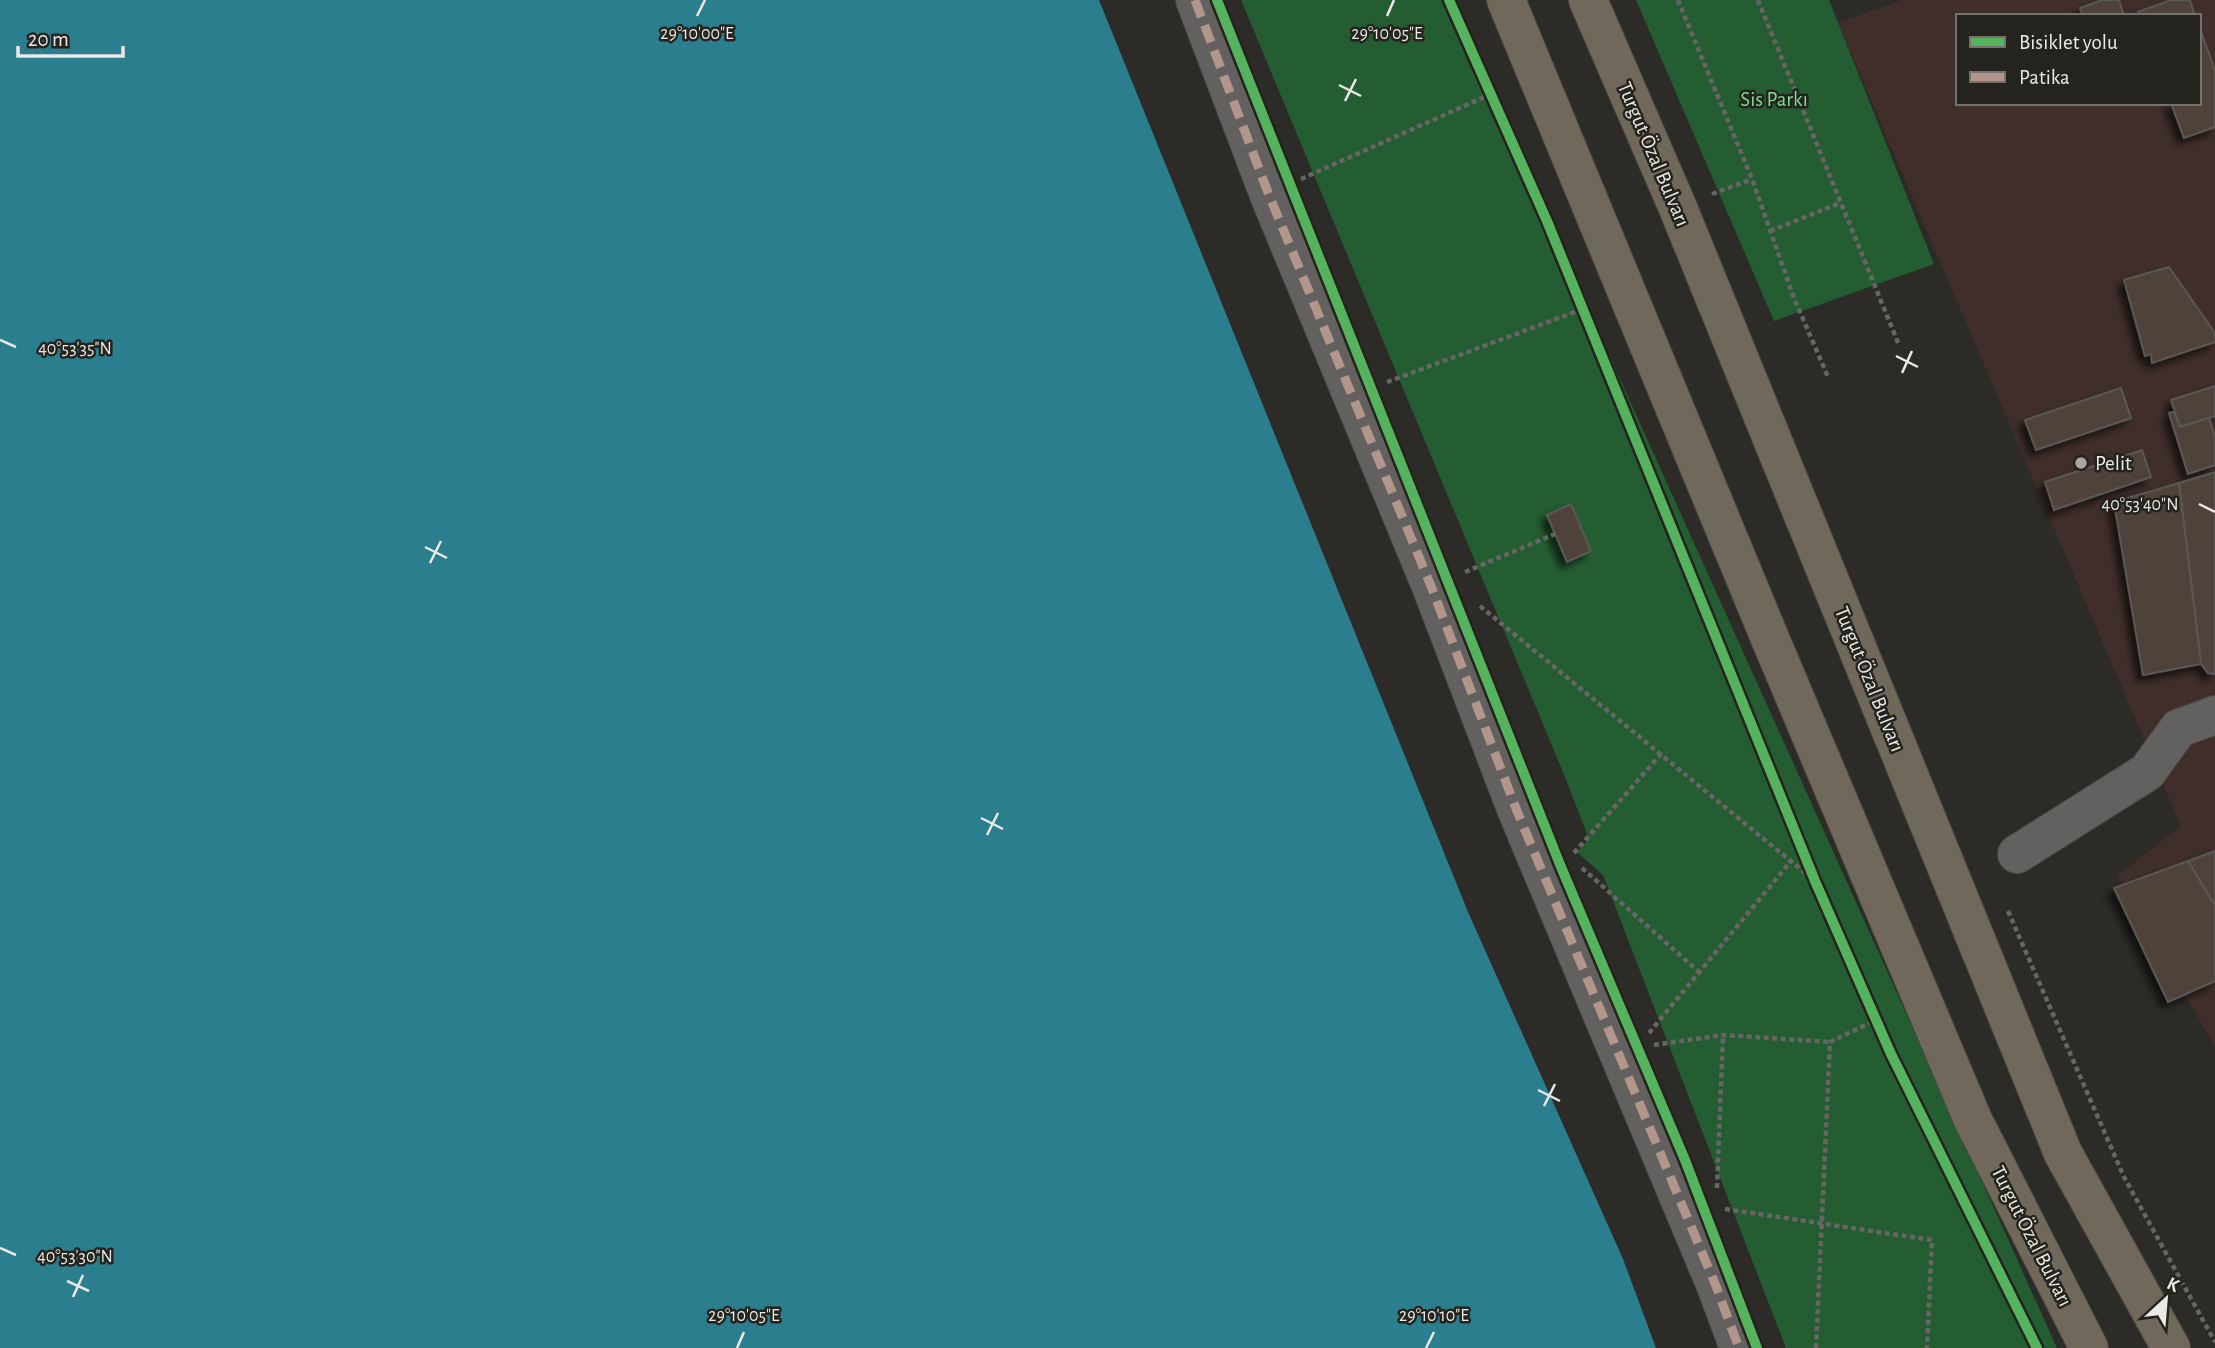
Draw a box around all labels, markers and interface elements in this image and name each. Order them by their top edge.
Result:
scale bar [18,14,122,58]
legend [1956,14,2201,105]
text: 29°10'00"E [660,25,734,43]
text: 29°10'05"E [1351,25,1423,43]
text: 20 m [28,29,69,50]
text: Bisiklet yolu [2019,32,2118,53]
text: Patika [2019,67,2070,88]
street label: Turgut Özal Bulvarı [1614,79,1694,229]
park label: Sis Parkı [1740,89,1808,110]
text: 40°53'35"N [38,340,112,358]
place label: Pelit [2095,453,2132,474]
marker: Pelit [2073,455,2089,471]
text: 40°53'40"N [2102,496,2178,514]
street label: Turgut Özal Bulvarı [1831,603,1909,755]
street label: Turgut Özal Bulvarı [1987,1162,2077,1310]
text: 40°53'30"N [37,1248,113,1266]
north arrow [2131,1264,2201,1334]
text: K [2164,1274,2183,1296]
text: 29°10'05"E [708,1307,780,1325]
text: 29°10'10"E [1399,1307,1469,1325]

